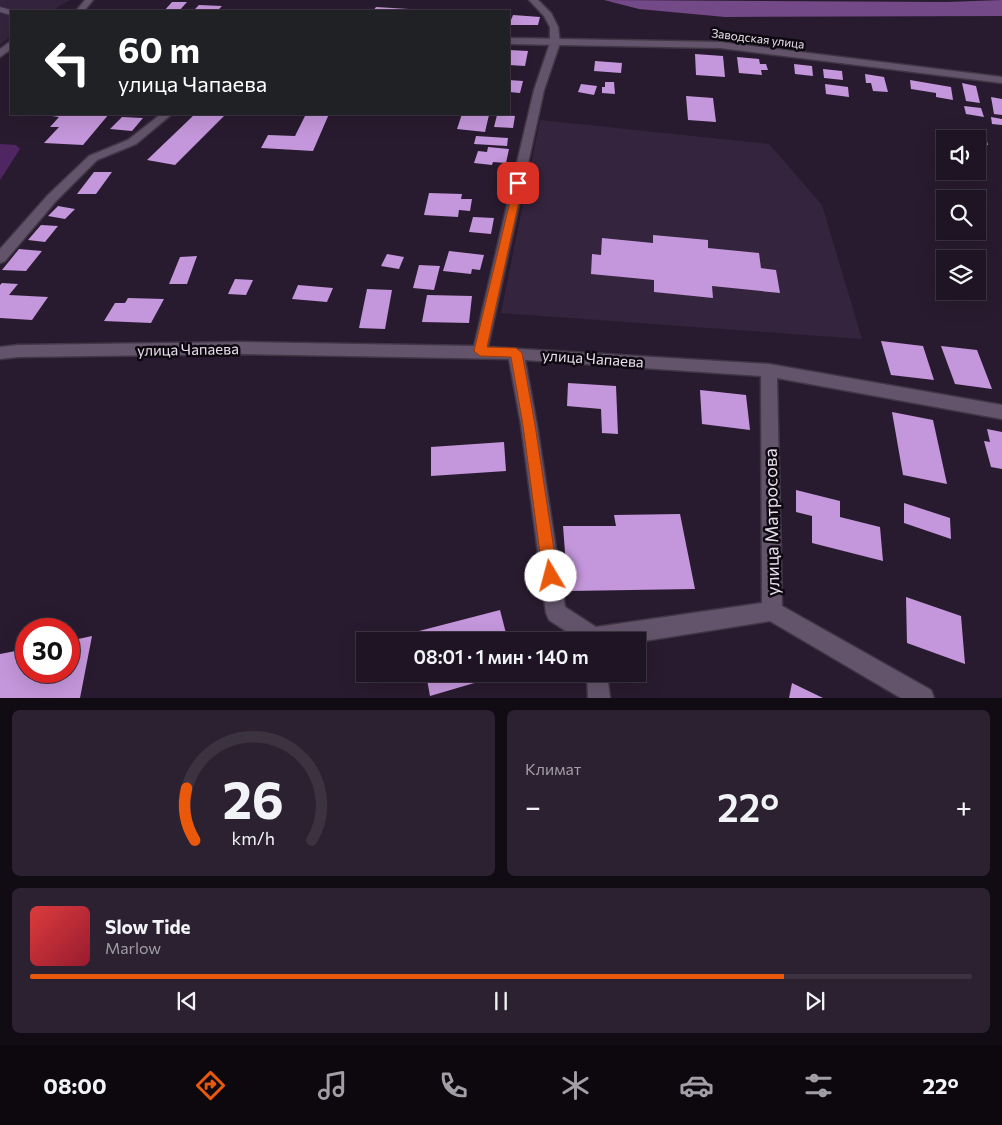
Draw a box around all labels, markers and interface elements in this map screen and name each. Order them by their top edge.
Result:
street label: Заводская улица [711,25,805,51]
text: 60 m [118,27,200,70]
icon: left [35,30,100,95]
text: улица Чапаева [118,70,267,97]
map controls [936,130,986,300]
button: sound [936,130,986,180]
pin [497,162,539,204]
icon: arrive [504,169,532,197]
button: search [936,190,986,240]
button: layers [936,250,986,300]
street label: улица Чапаева [137,339,239,359]
street label: улица Чапаева [542,345,644,371]
street label: улица Матросова [759,448,783,596]
position arrow [524,549,576,601]
speed limit sign: 30 [15,618,80,683]
text: 08:01 · 1 мин · 140 m [414,645,588,668]
text: Климат [525,759,581,778]
text: 26 [223,766,284,830]
text: 22° [717,783,779,830]
text: − [525,789,541,823]
text: + [956,789,972,823]
text: km/h [232,827,275,849]
text: Slow Tide [105,915,191,938]
text: Marlow [105,938,161,957]
icon: previous [173,987,201,1015]
icon: pause [487,987,515,1015]
icon: next [801,987,829,1015]
icon: directions [193,1068,228,1103]
icon: music [315,1068,350,1103]
icon: phone [436,1068,471,1103]
icon: climate [558,1068,593,1103]
icon: car [679,1068,714,1103]
icon: filters [801,1068,836,1103]
text: 08:00 [43,1072,107,1099]
text: 22° [922,1072,959,1099]

